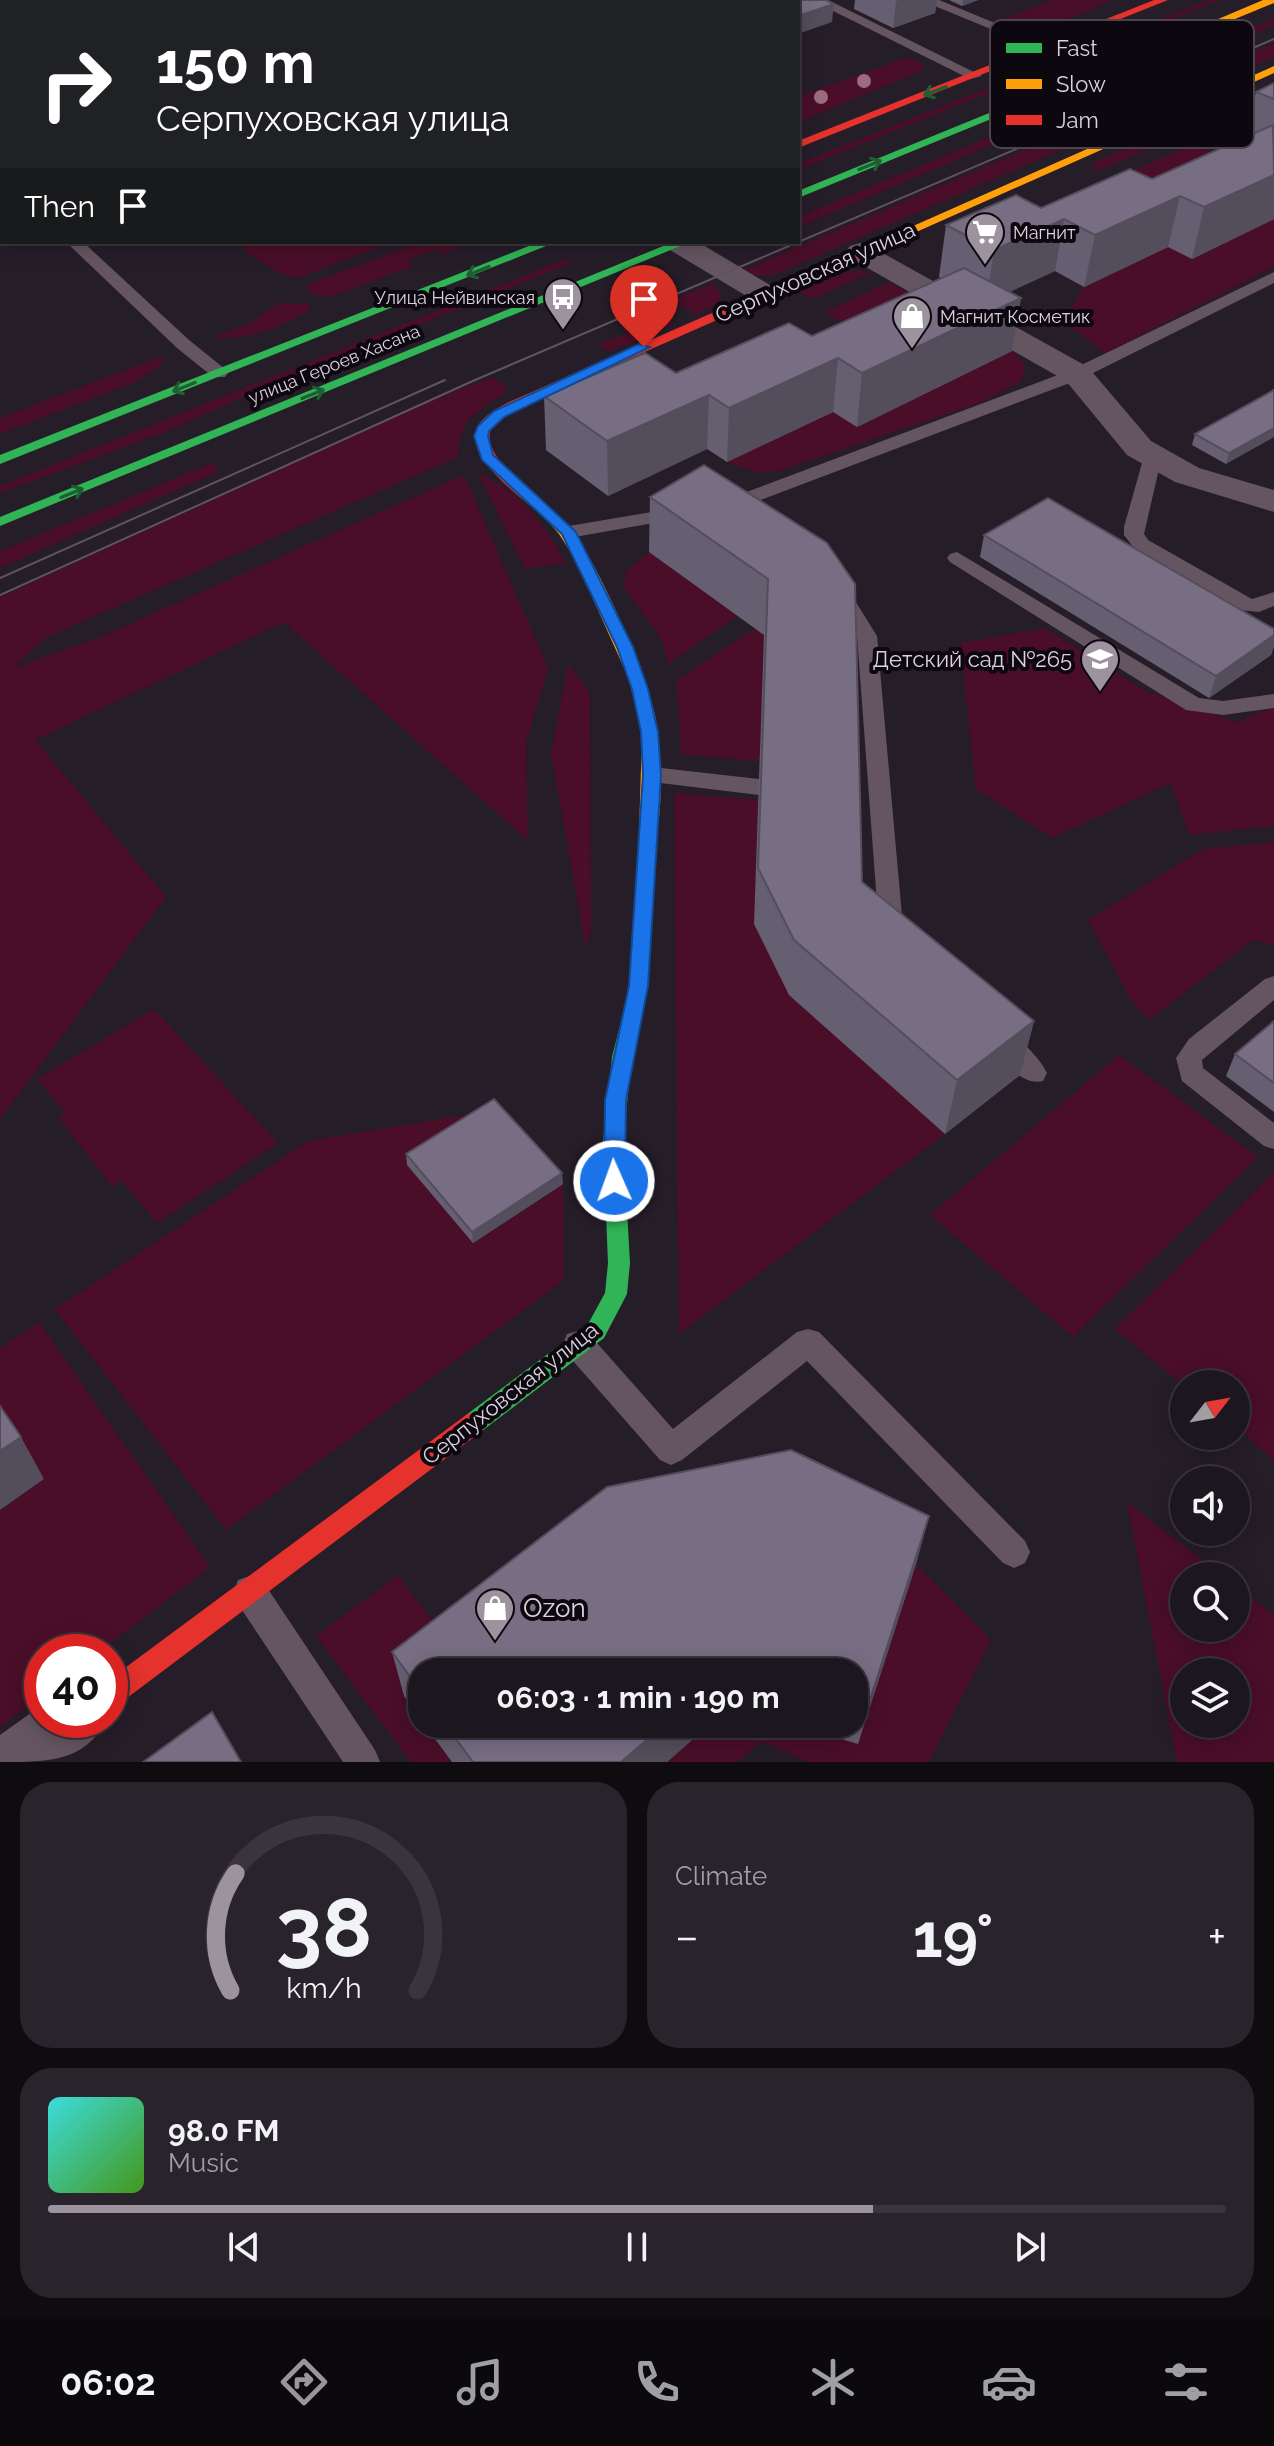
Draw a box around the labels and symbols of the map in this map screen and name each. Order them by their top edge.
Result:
legend [990,20,1254,148]
text: Fast [1056,35,1098,61]
text: Slow [1056,71,1106,97]
one-way arrow [923,85,948,99]
text: Jam [1056,107,1099,133]
one-way arrow [857,157,882,172]
supermarket icon: Магнит [964,211,1006,266]
street label: Серпуховская улица [711,216,919,328]
place label: Магнит [1013,222,1076,243]
one-way arrow [466,265,491,279]
pin [610,265,678,347]
bus stop icon: Улица Нейвинская [542,276,584,331]
place label: Улица Нейвинская [375,287,535,308]
shop icon: Магнит Косметик [891,295,933,350]
place label: Магнит Косметик [940,306,1090,327]
street label: улица Героев Хасана [245,320,423,408]
one-way arrow [172,381,197,395]
one-way arrow [300,386,325,400]
one-way arrow [59,484,84,499]
school or university icon: Детский сад №265 [1079,638,1121,693]
place label: Детский сад №265 [873,646,1072,672]
position arrow [572,1139,656,1223]
street label: Серпуховская улица [417,1316,603,1470]
north arrow [1170,1370,1250,1450]
shop icon: Ozon [474,1587,516,1642]
place label: Ozon [523,1593,586,1623]
speed limit sign: 40 [24,1634,128,1738]

